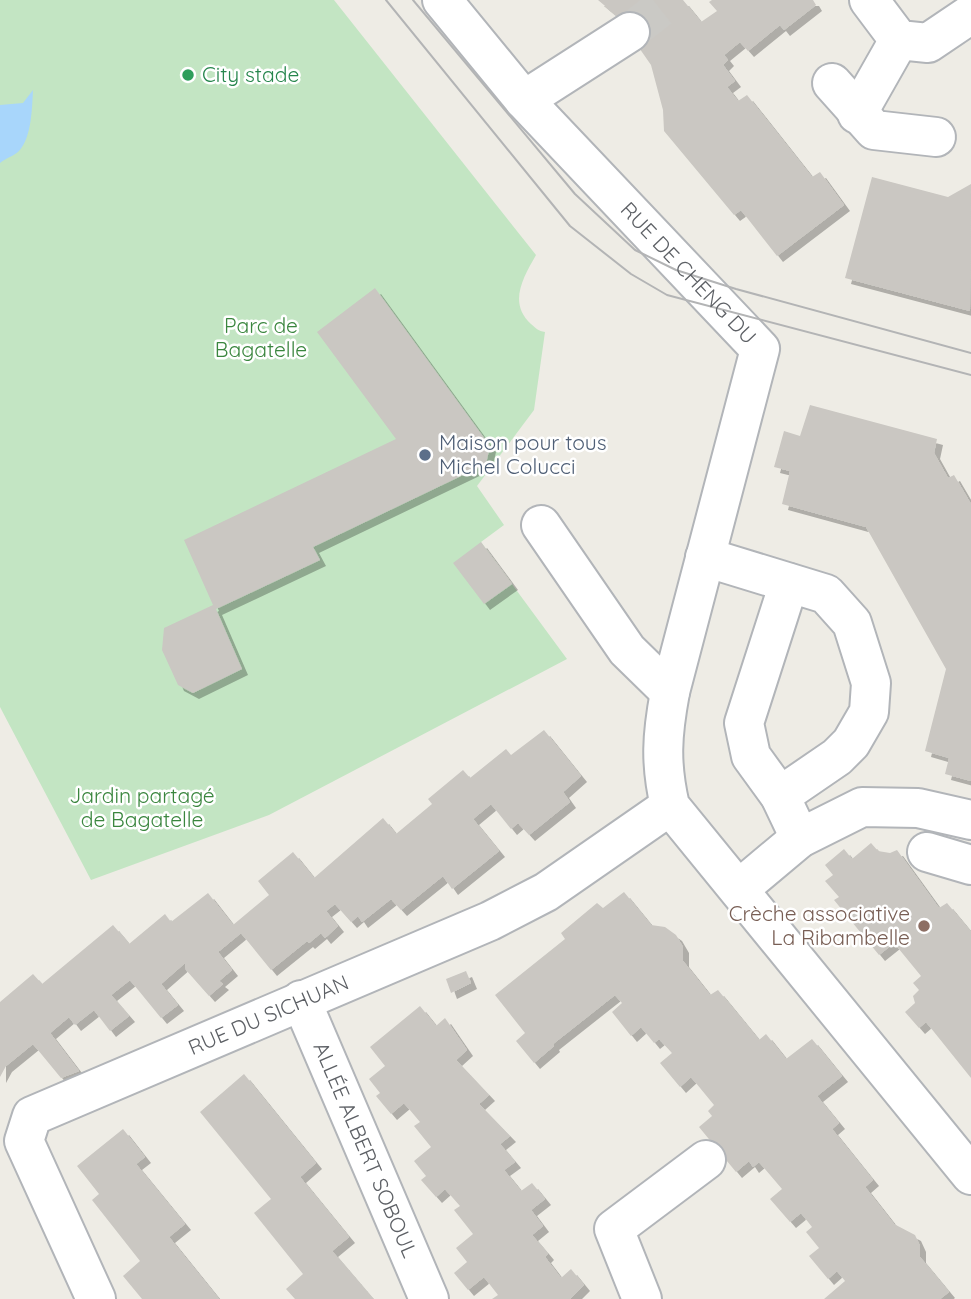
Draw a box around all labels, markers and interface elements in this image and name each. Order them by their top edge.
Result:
place label: City stade [202,61,299,87]
marker: City stade [180,67,196,83]
street label: RUE DE CHENG DU [616,196,762,349]
park label: Parc de Bagatelle [215,312,307,362]
place label: Maison pour tous Michel Colucci [439,429,607,479]
marker: Maison pour tous Michel Colucci [417,447,433,463]
park label: Jardin partagé de Bagatelle [69,782,215,832]
place label: Crèche associative La Ribambelle [729,900,910,950]
marker: Crèche associative La Ribambelle [916,918,932,934]
street label: RUE DU SICHUAN [184,969,352,1060]
street label: ALLÉE ALBERT SOBOUL [308,1038,424,1261]

